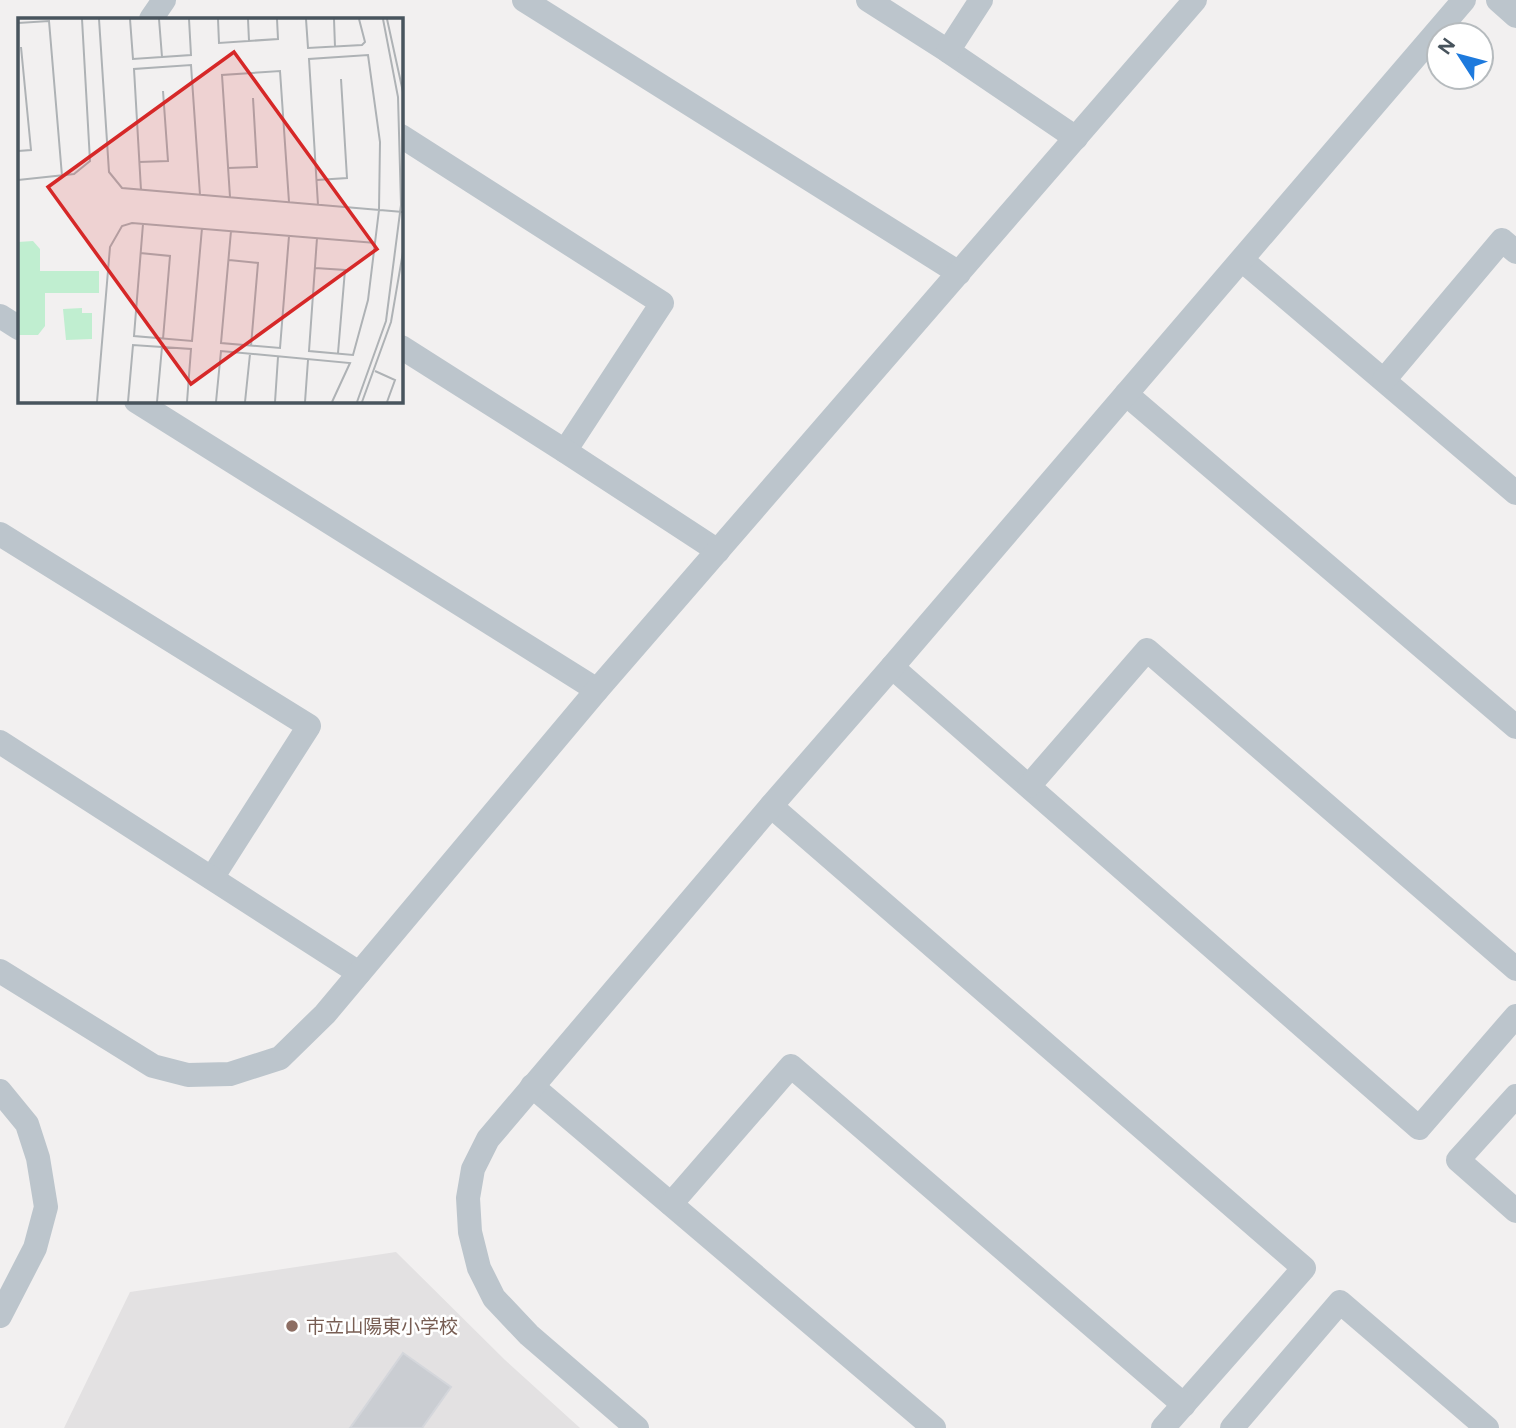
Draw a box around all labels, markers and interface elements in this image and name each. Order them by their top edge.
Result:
inset map [18,18,402,402]
north arrow [1425,21,1495,91]
text: N [1433,34,1460,59]
place label: 市立山陽東小学校 [306,1315,458,1338]
marker: 市立山陽東小学校 [284,1318,300,1334]

